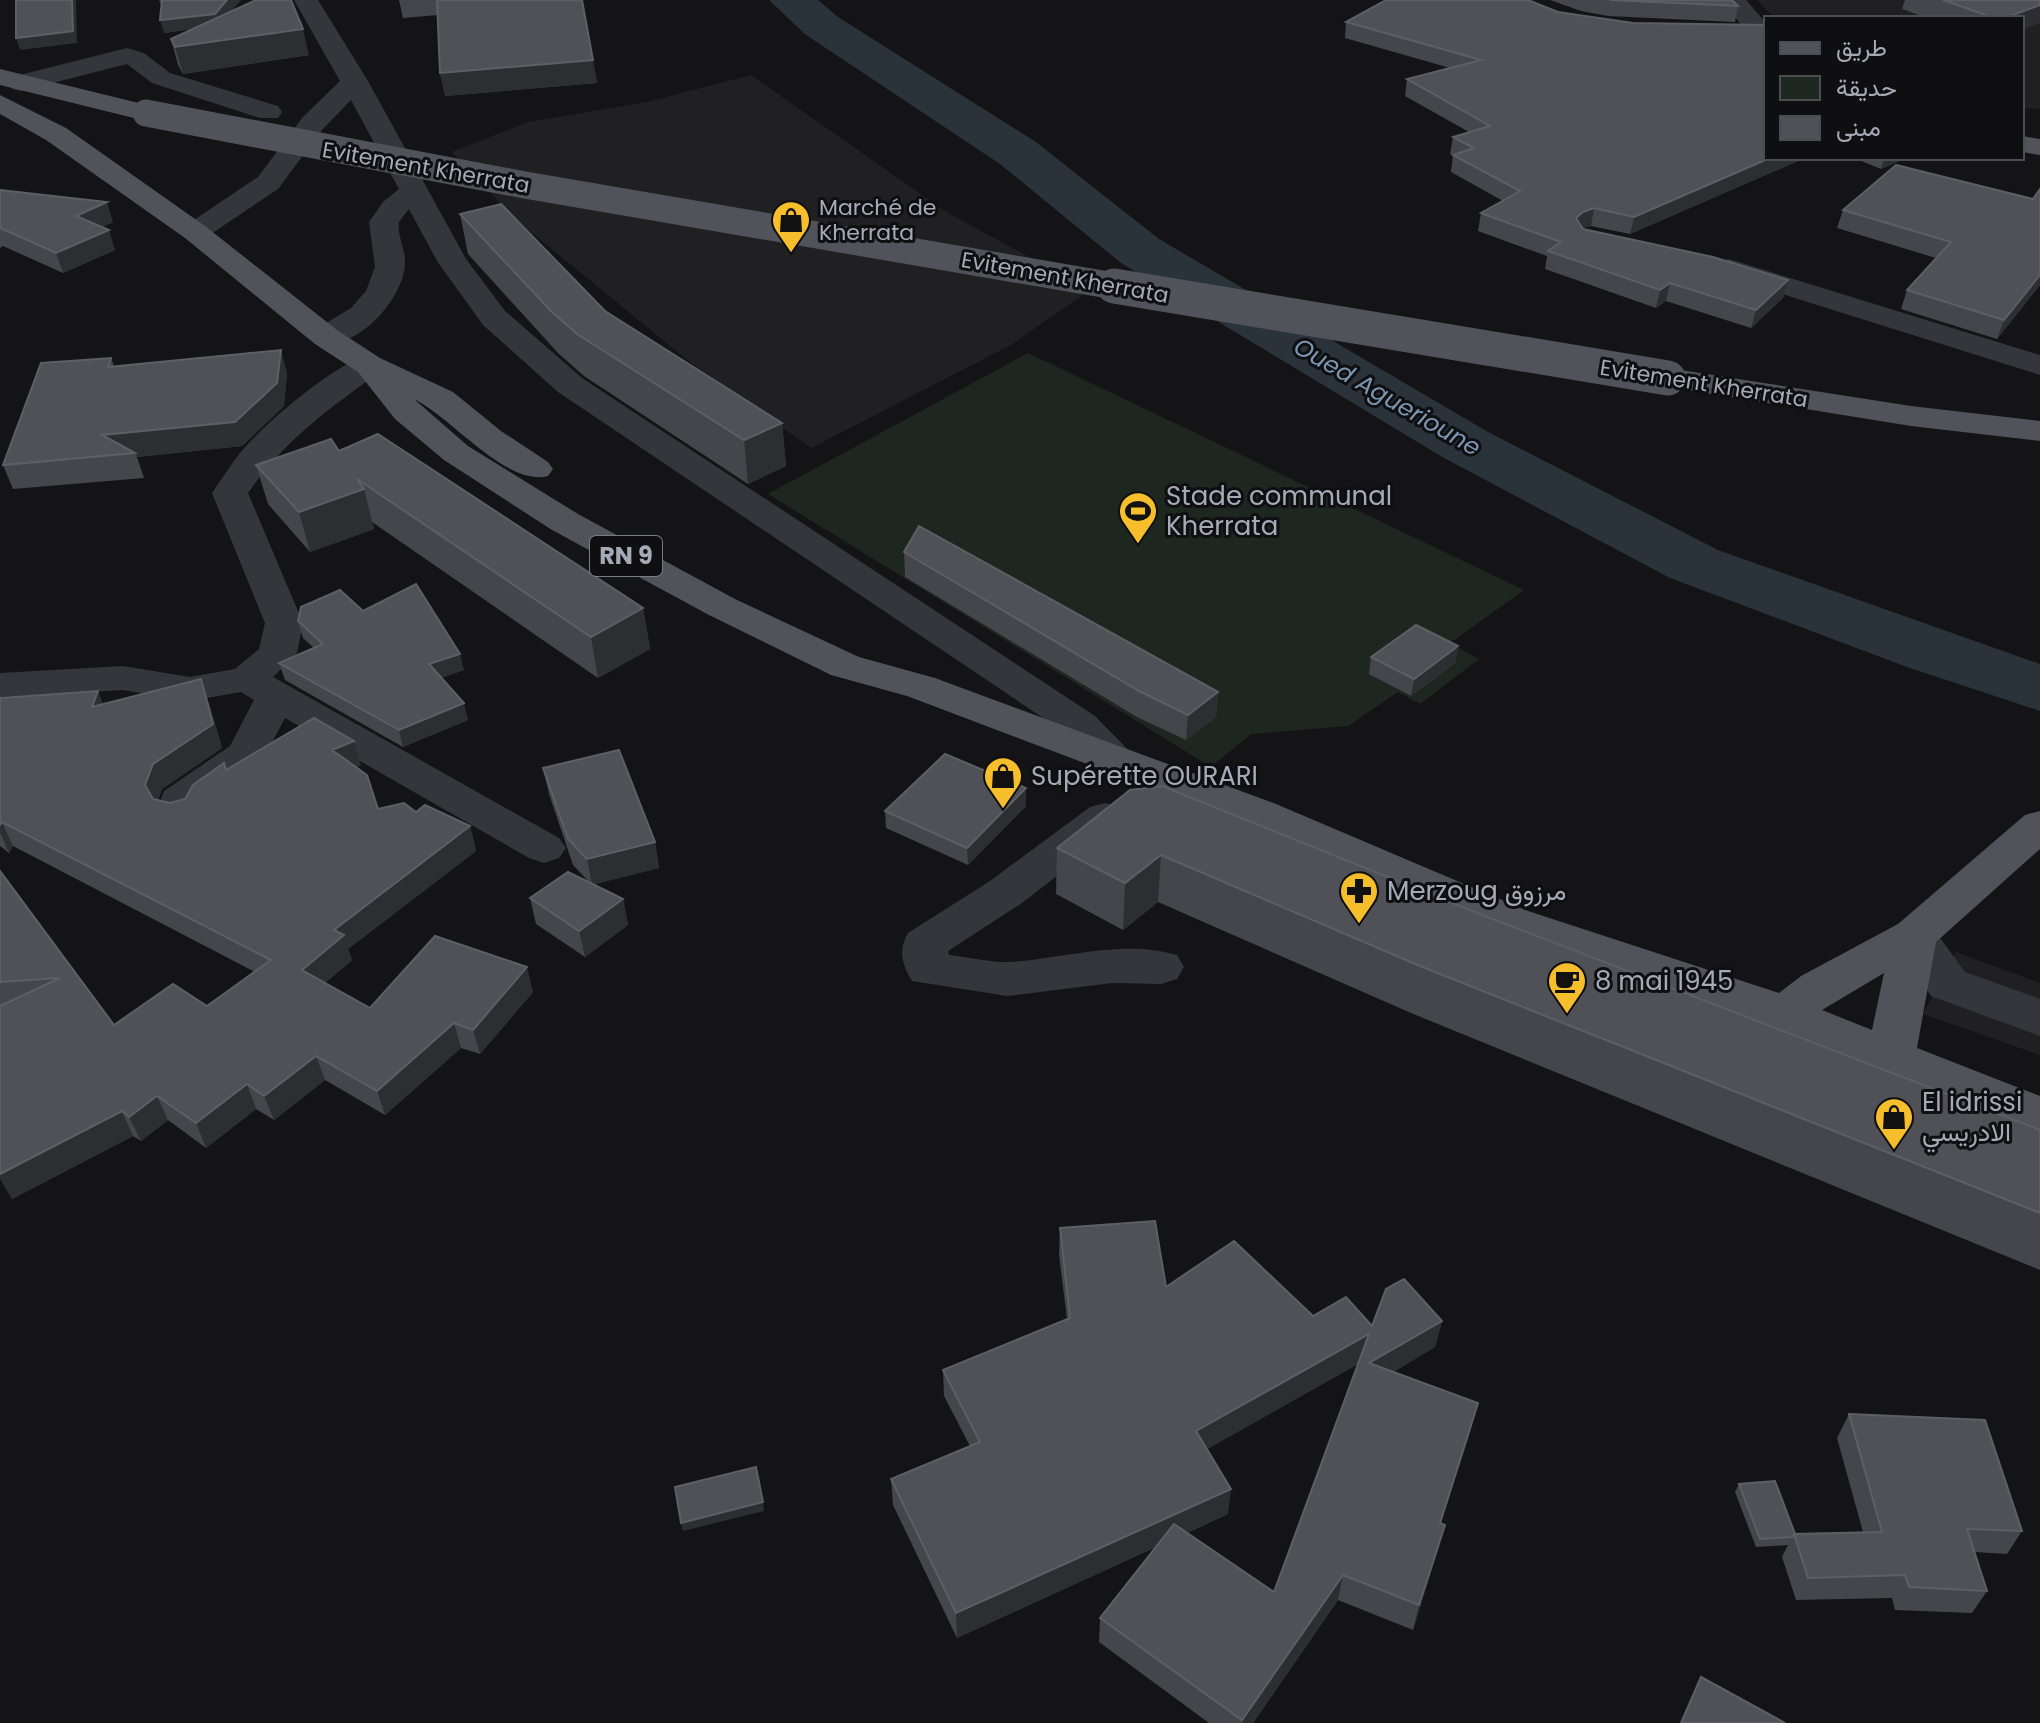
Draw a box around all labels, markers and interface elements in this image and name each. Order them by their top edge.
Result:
legend [1764,16,2024,160]
text: طريق [1836,31,1887,64]
text: حديقة [1836,71,1897,104]
text: مبنى [1836,111,1881,144]
street label: Evitement Kherrata [320,134,532,201]
place label: Marché de Kherrata [819,192,936,248]
shop icon: Marché de Kherrata [770,199,812,254]
street label: Evitement Kherrata [959,244,1171,311]
water label: Oued Aguerioune [1288,330,1487,464]
street label: Evitement Kherrata [1598,352,1810,415]
place label: Stade communal Kherrata [1166,478,1392,544]
sports icon: Stade communal Kherrata [1117,490,1159,545]
road number: RN 9 [590,536,662,576]
shop icon: Supérette OURARI [982,755,1024,810]
place label: Supérette OURARI [1031,758,1258,794]
pharmacy icon: Merzoug مرزوق [1338,870,1380,925]
place label: Merzoug مرزوق [1387,873,1566,909]
cafe icon: 8 mai 1945 [1546,960,1588,1015]
place label: 8 mai 1945 [1595,963,1733,999]
place label: El idrissi الادريسي [1922,1084,2022,1153]
shop icon: El idrissi الادريسي [1873,1096,1915,1151]

